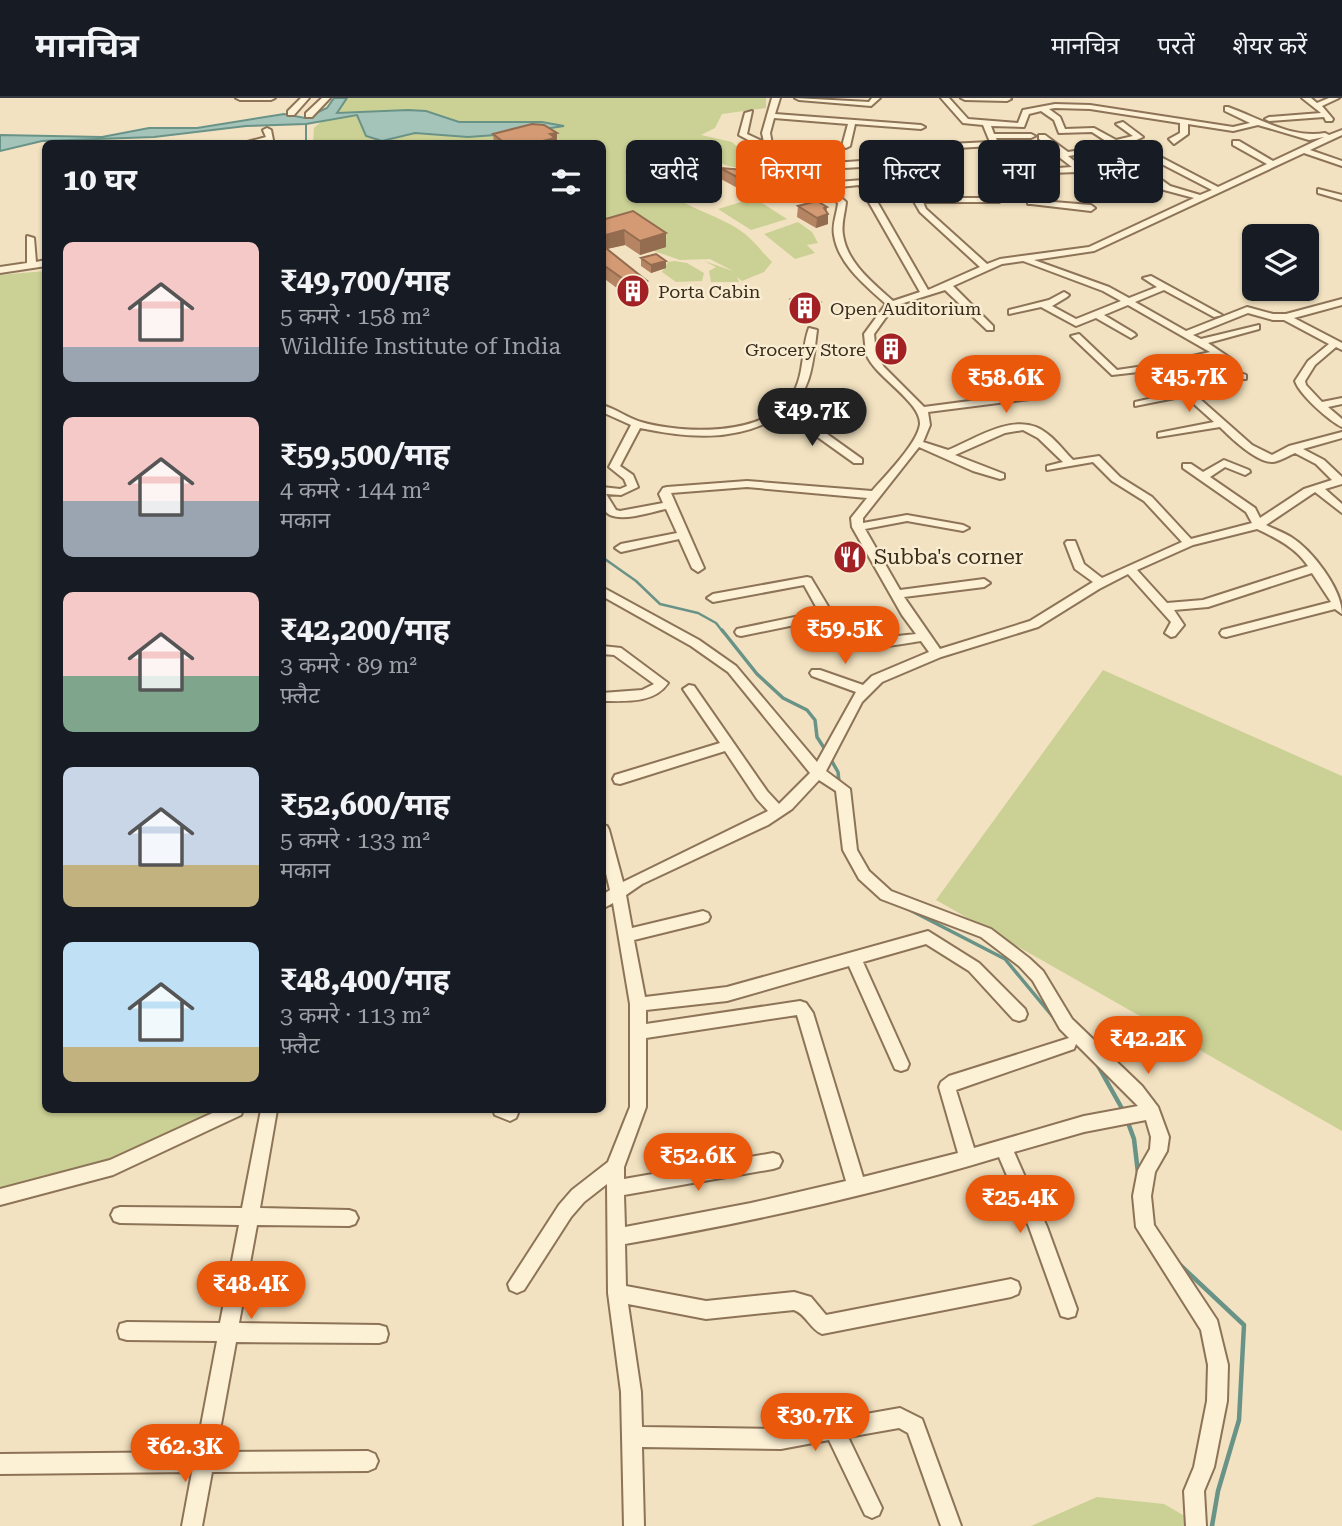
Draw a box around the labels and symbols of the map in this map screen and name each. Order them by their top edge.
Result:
building icon: Porta Cabin [614,272,652,310]
place label: Porta Cabin [658,281,761,302]
building icon: Open Auditorium [786,289,824,327]
place label: Open Auditorium [830,298,981,319]
building icon: Grocery Store [872,330,910,368]
place label: Grocery Store [745,339,866,360]
pin: ₹45.7K [1132,354,1246,414]
pin: ₹58.6K [949,356,1063,415]
pin: ₹49.7K [755,388,869,448]
restaurant icon: Subba's corner [831,538,869,576]
place label: Subba's corner [874,545,1024,569]
pin: ₹59.5K [788,606,902,666]
pin: ₹42.2K [1091,1016,1205,1076]
pin: ₹52.6K [641,1134,755,1193]
pin: ₹25.4K [963,1176,1077,1235]
pin: ₹48.4K [194,1262,308,1321]
pin: ₹30.7K [758,1394,872,1453]
pin: ₹62.3K [128,1424,242,1484]

